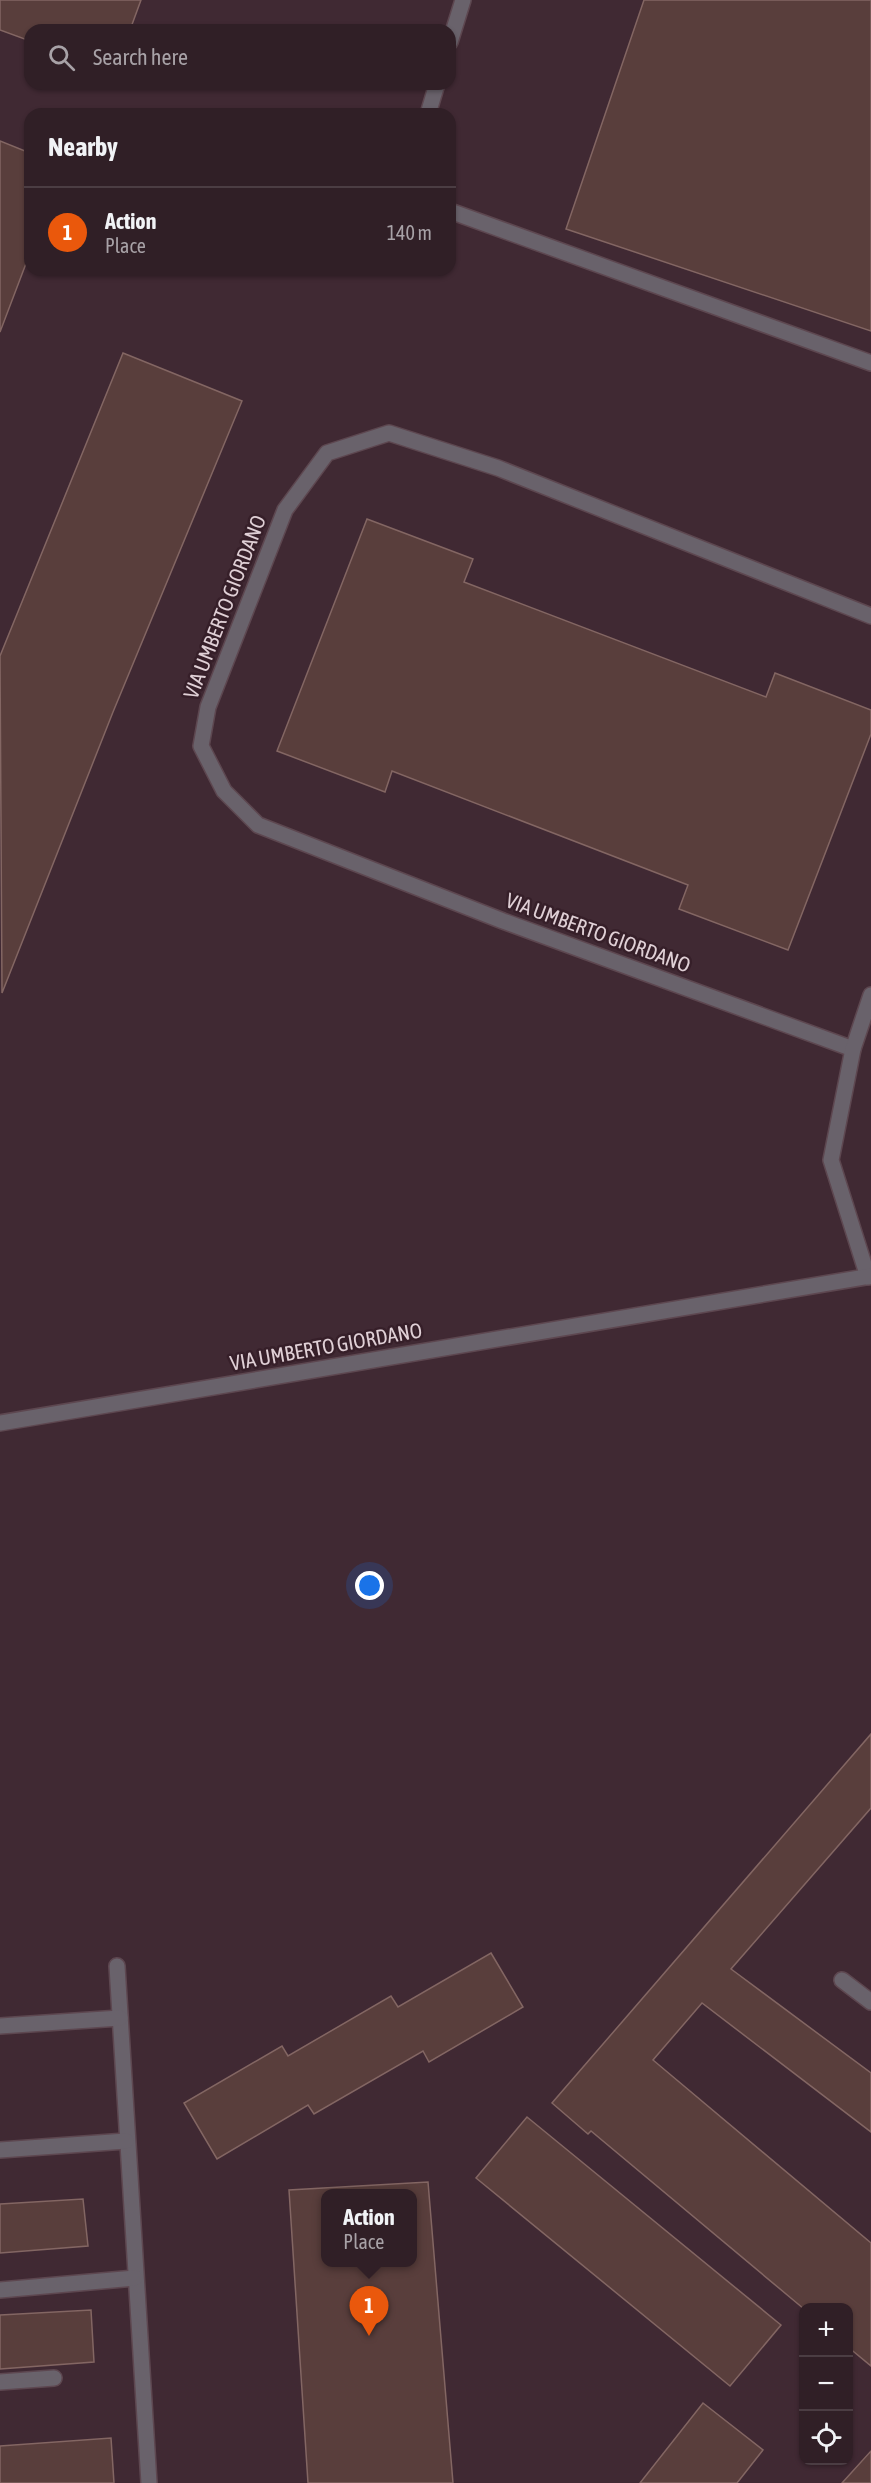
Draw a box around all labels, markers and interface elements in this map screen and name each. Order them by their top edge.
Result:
search box [24,24,456,90]
icon: search [45,41,78,74]
text: Search here [93,44,188,70]
text: Nearby [48,132,118,162]
text: Action [105,208,156,234]
text: 1 [63,221,72,244]
text: 140 m [387,221,432,244]
text: Place [105,234,146,257]
street label: VIA UMBERTO GIORDANO [178,512,270,702]
street label: VIA UMBERTO GIORDANO [503,888,694,977]
street label: VIA UMBERTO GIORDANO [228,1317,424,1375]
your location [355,1571,384,1600]
popup [321,2189,417,2267]
text: Action [343,2204,395,2230]
text: Place [343,2230,384,2253]
pin: 1 [350,2286,388,2336]
map controls [799,2303,853,2465]
button: + [799,2303,853,2357]
button: − [799,2357,853,2411]
button: locate [799,2411,853,2465]

